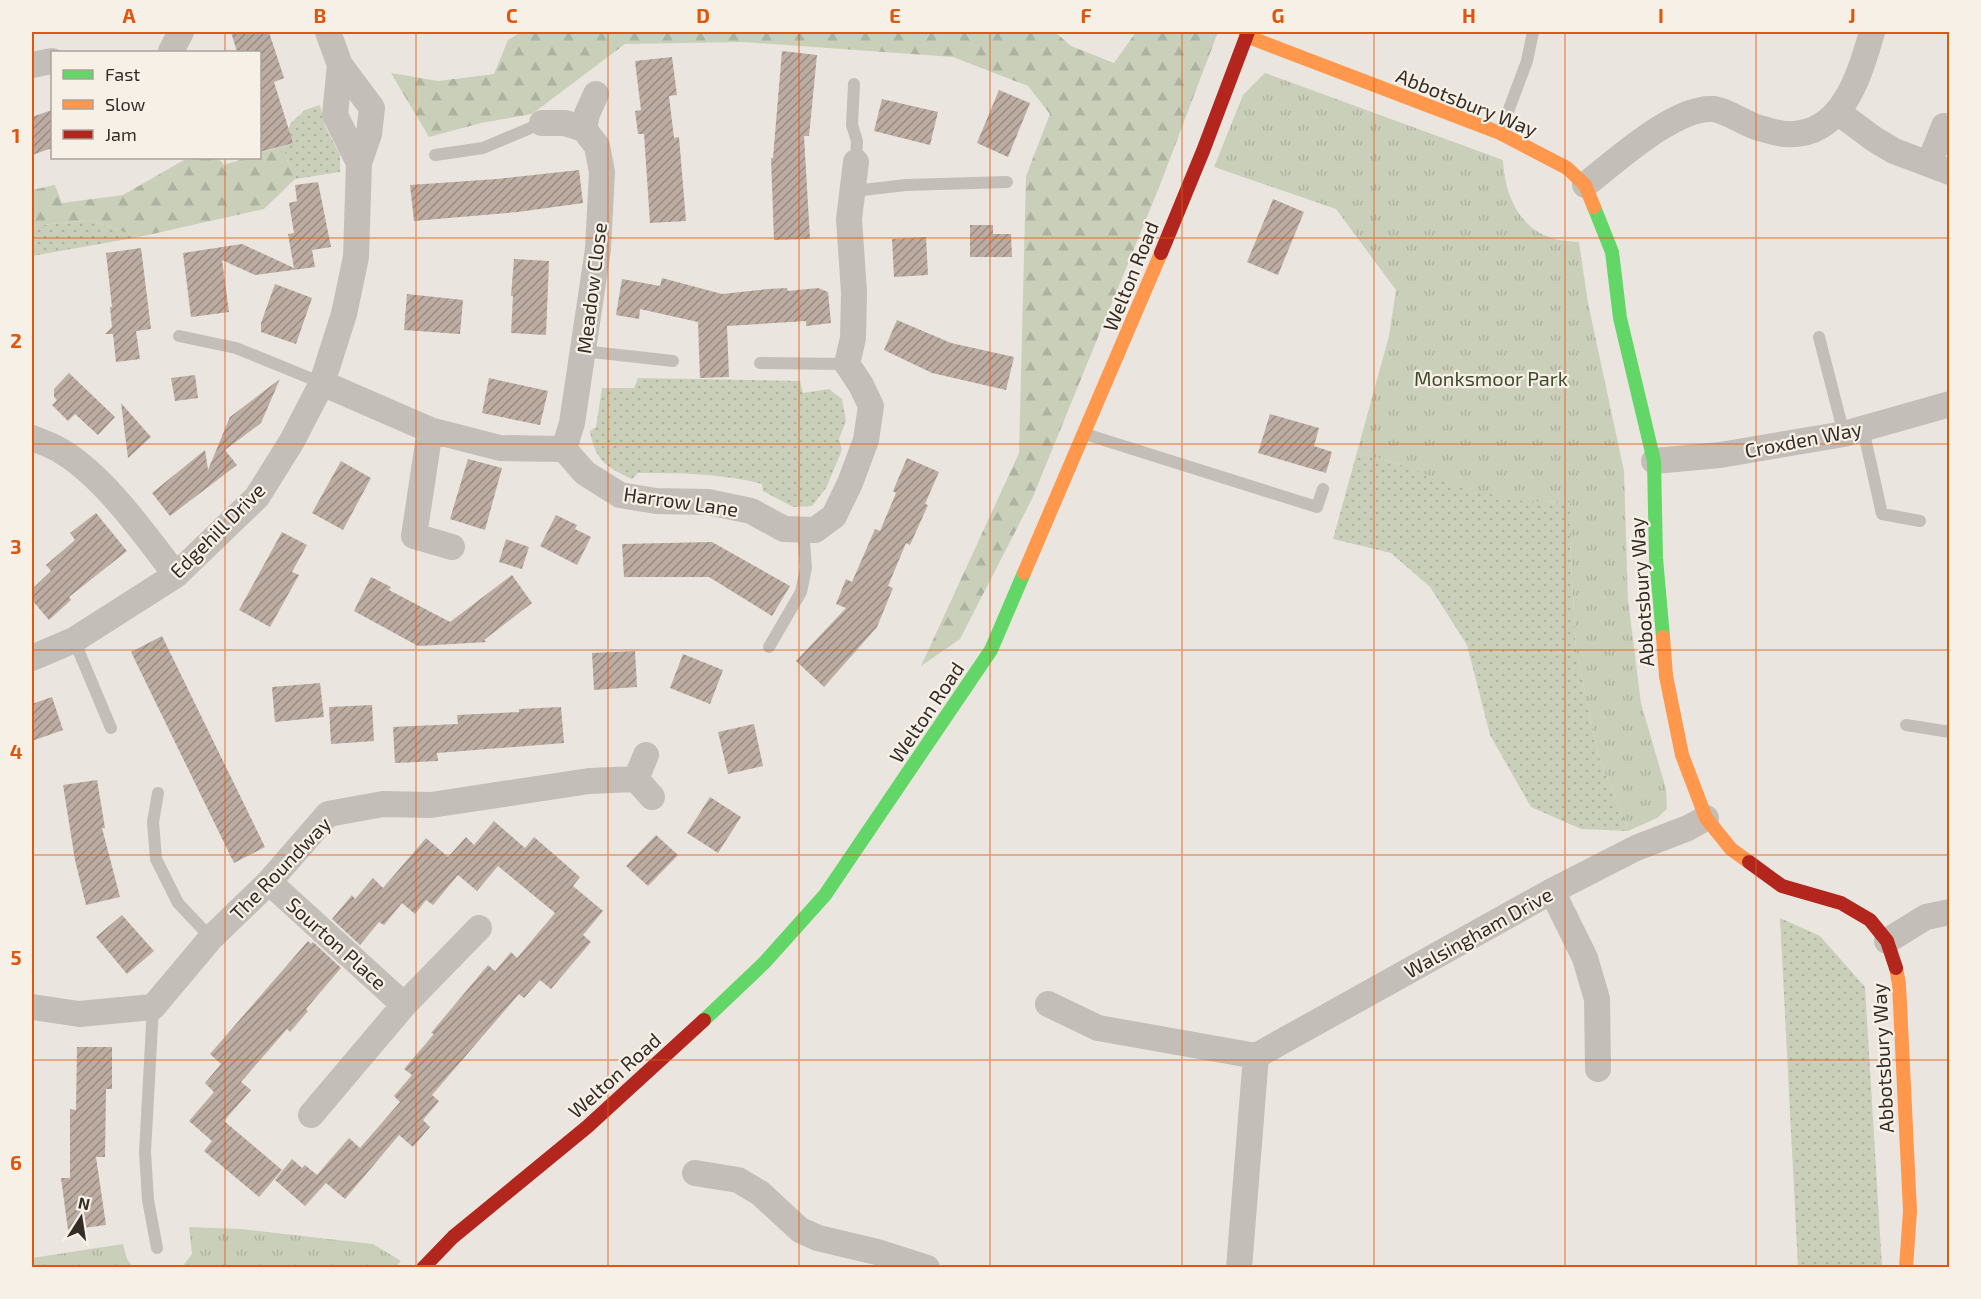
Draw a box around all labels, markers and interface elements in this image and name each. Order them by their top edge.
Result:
text: A [122,3,136,27]
text: B [314,3,326,27]
text: C [506,3,518,27]
text: D [696,3,710,27]
text: E [889,3,901,27]
text: F [1080,3,1092,27]
text: G [1272,3,1284,27]
text: H [1462,3,1476,27]
text: I [1658,3,1664,27]
text: J [1848,3,1856,27]
legend [51,51,261,159]
text: Fast [105,63,140,85]
street label: Abbotsbury Way [1393,63,1541,141]
text: Slow [105,93,146,115]
text: 1 [12,123,20,147]
text: Jam [105,123,137,145]
street label: Welton Road [1097,218,1163,334]
street label: Meadow Close [571,221,611,355]
text: 2 [10,328,22,352]
park label: Monksmoor Park [1414,366,1568,390]
street label: Croxden Way [1742,416,1864,462]
street label: Edgehill Drive [165,478,269,582]
street label: Harrow Lane [622,481,740,521]
street label: Abbotsbury Way [1624,516,1658,668]
text: 3 [10,534,22,558]
street label: Welton Road [884,657,968,767]
text: 4 [10,739,23,763]
street label: The Roundway [225,811,336,925]
street label: Walsingham Drive [1400,881,1556,983]
street label: Sourton Place [282,892,392,994]
text: 5 [10,945,22,969]
street label: Abbotsbury Way [1866,982,1898,1133]
street label: Welton Road [563,1027,665,1123]
text: 6 [10,1150,22,1174]
north arrow [51,1188,111,1248]
text: N [77,1192,92,1213]

